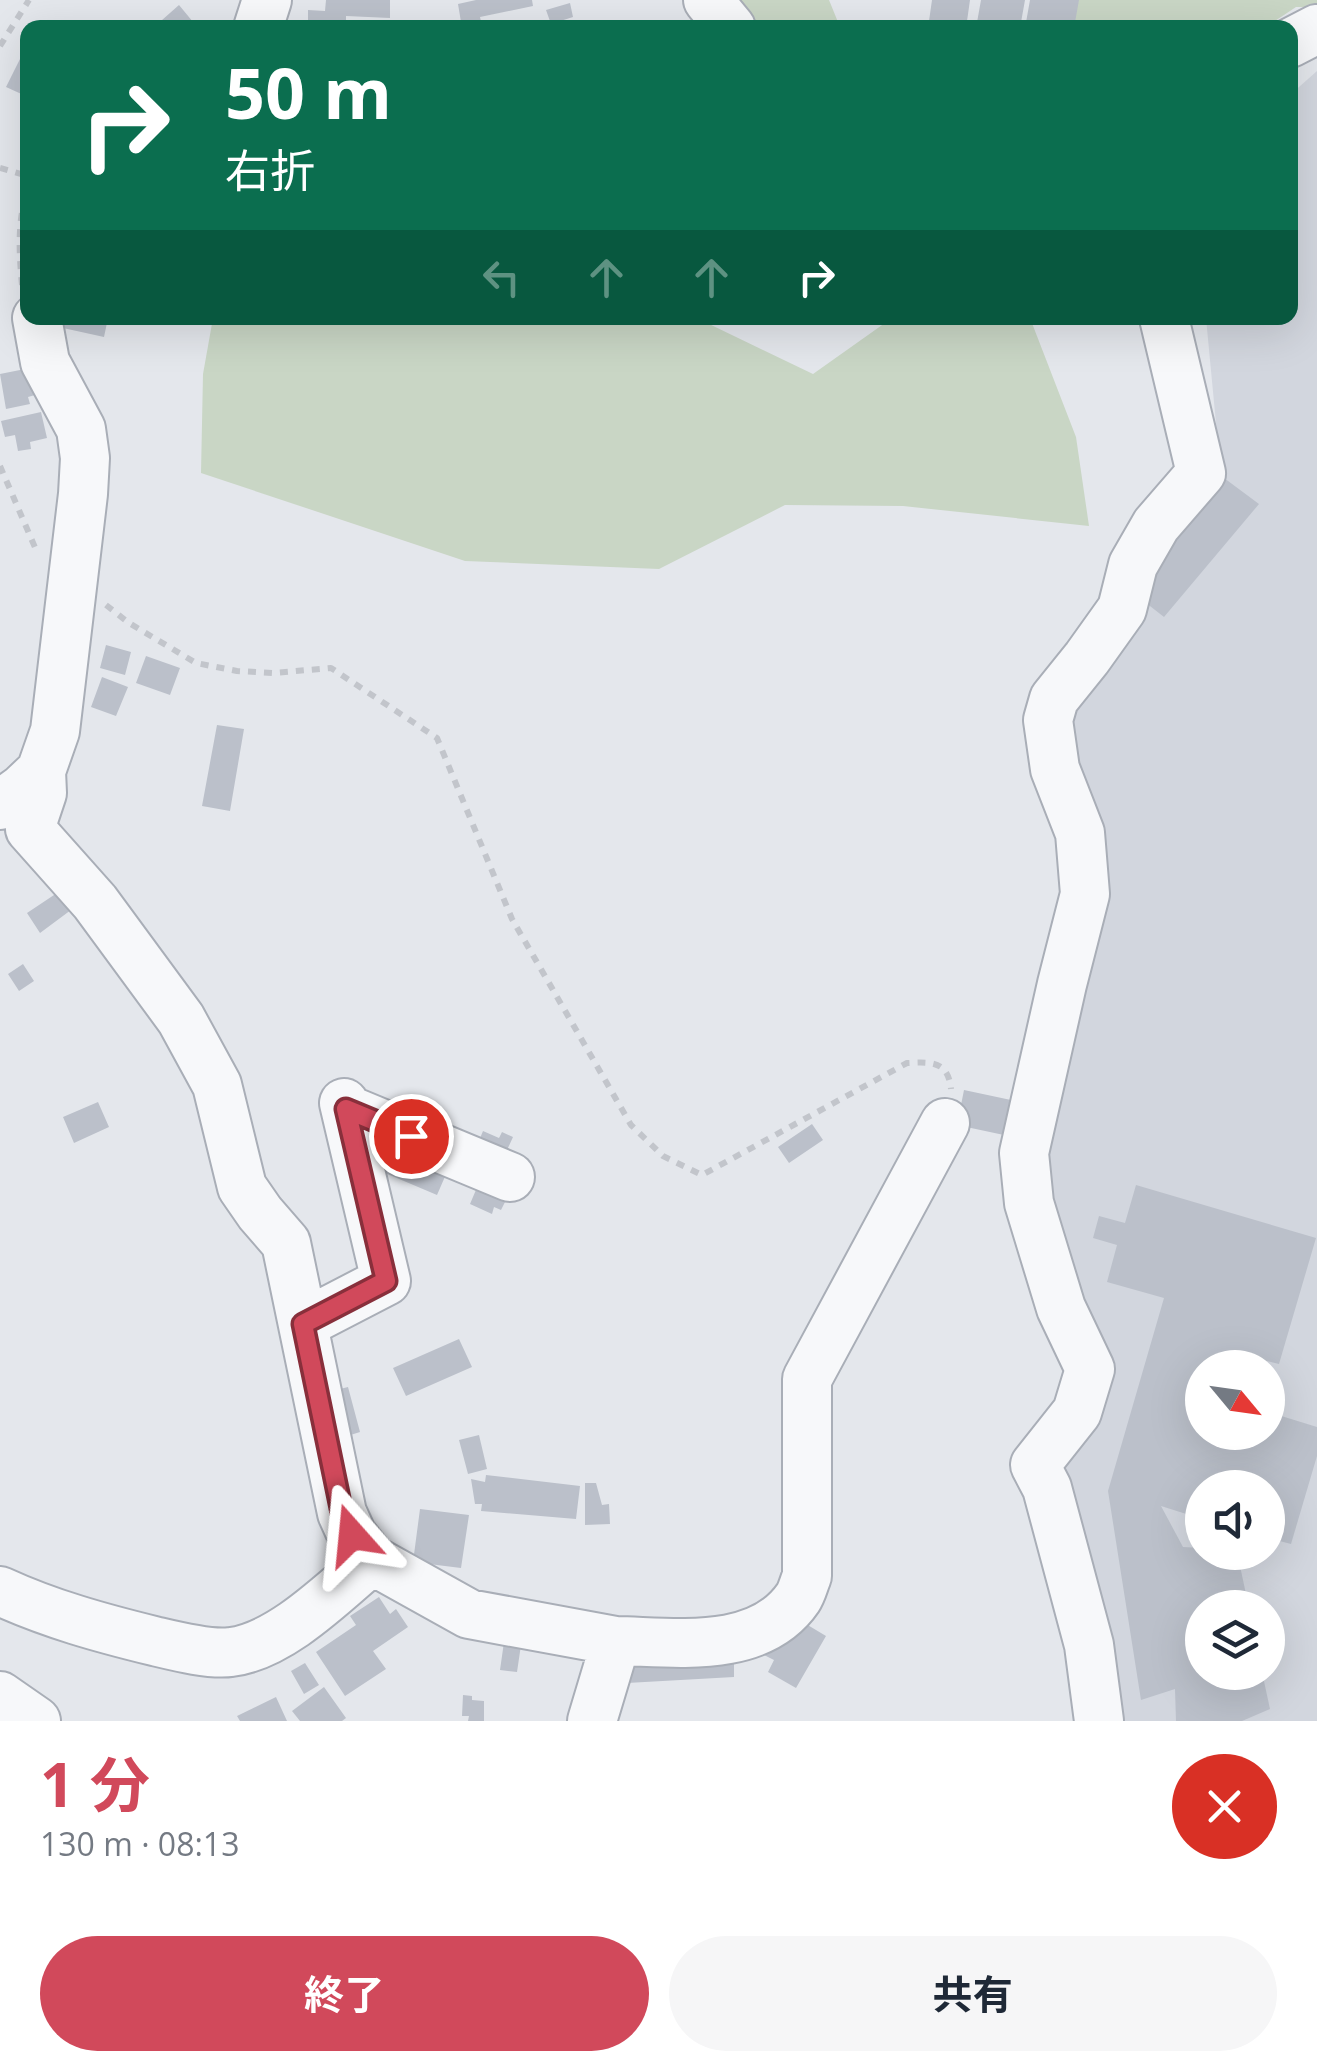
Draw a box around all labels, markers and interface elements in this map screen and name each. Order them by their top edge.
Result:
text: 50 m [225,44,392,140]
icon: right [60,60,190,190]
text: 右折 [225,139,315,200]
icon: left [474,250,529,305]
icon: ahead [579,250,634,305]
icon: ahead [684,250,739,305]
icon: right [789,250,844,305]
pin [369,1094,454,1179]
icon: arrive [384,1109,439,1164]
north arrow [1185,1350,1285,1450]
map controls [1185,1350,1285,1690]
button: sound [1185,1470,1285,1570]
position arrow [300,1483,404,1587]
button: layers [1185,1590,1285,1690]
text: 1 分 [40,1743,150,1825]
button: close [1172,1754,1277,1859]
text: 130 m · 08:13 [40,1822,239,1865]
button: 終了 [40,1936,649,2051]
button: 共有 [669,1936,1277,2051]

